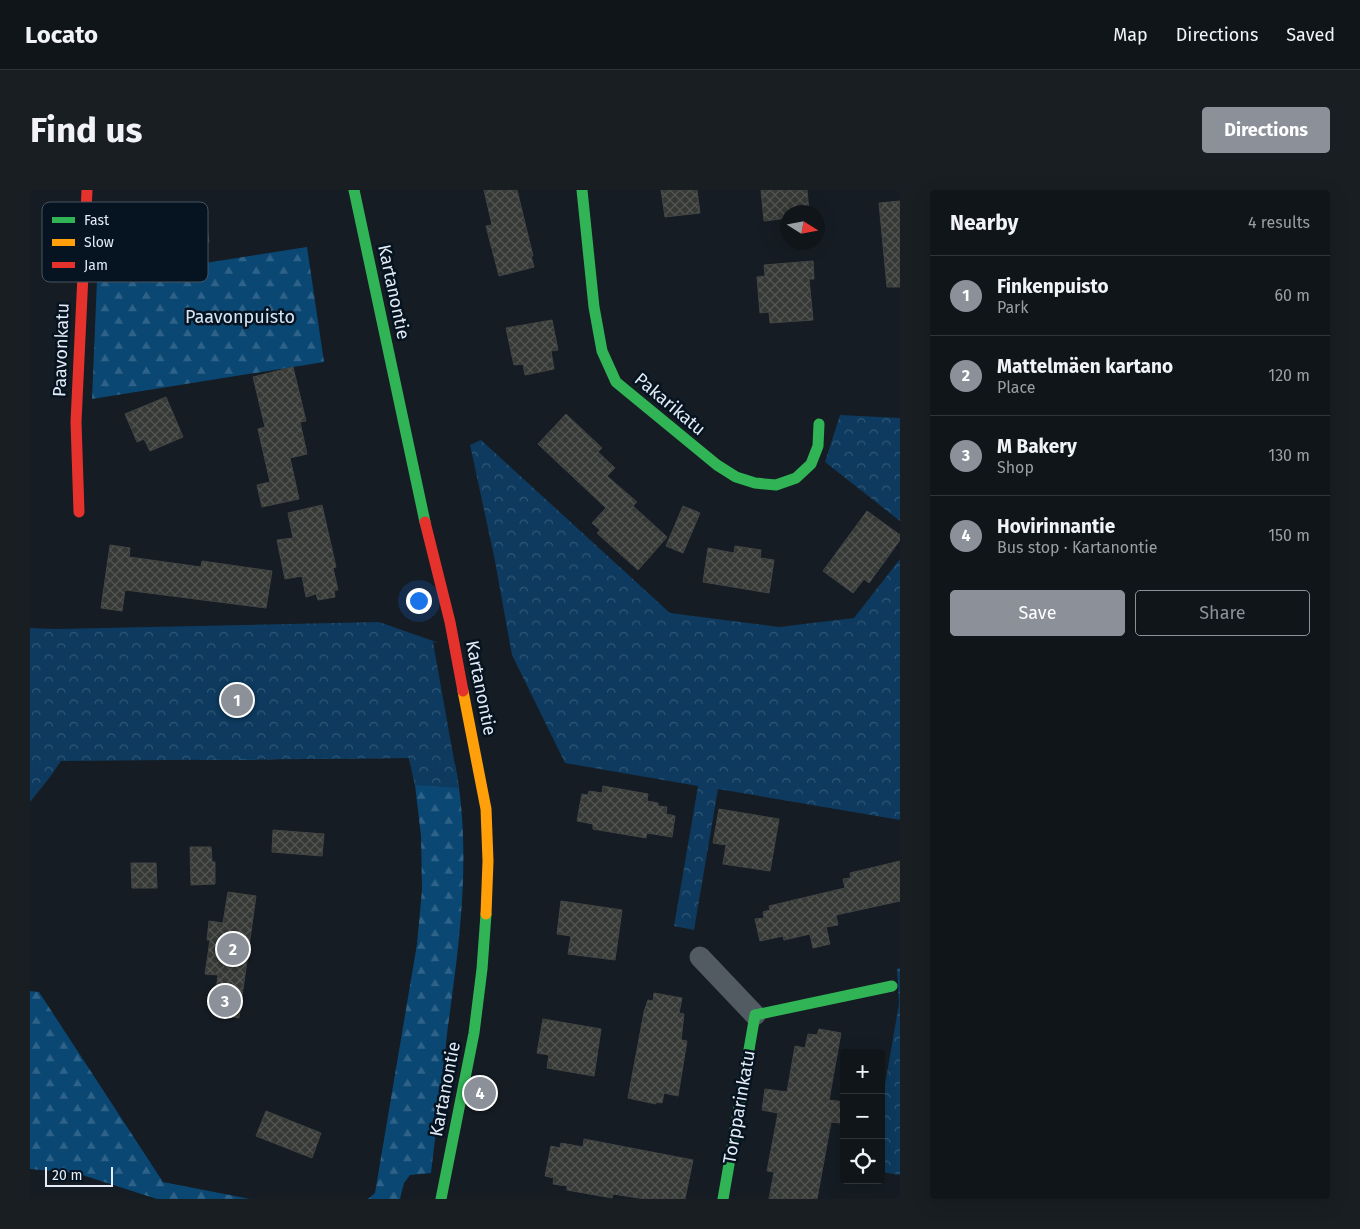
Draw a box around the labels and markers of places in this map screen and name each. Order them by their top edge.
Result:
pin: 1 [221,681,253,719]
pin: 2 [217,930,249,968]
pin: 3 [209,982,241,1020]
pin: 4 [464,1074,496,1112]

